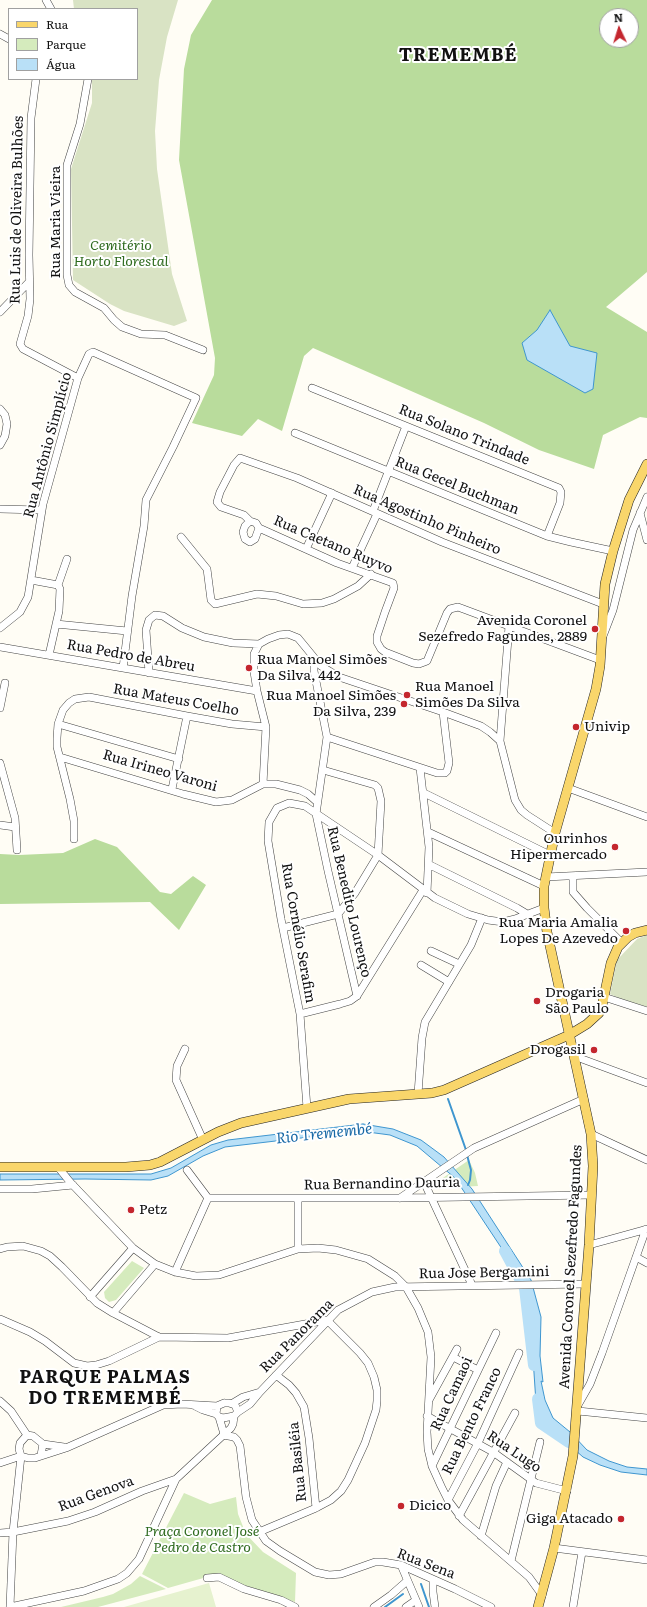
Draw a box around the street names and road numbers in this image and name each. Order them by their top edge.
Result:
street label: Rua Luis de Oliveira Bulhões [7,116,27,304]
street label: Rua Maria Vieira [48,166,64,278]
street label: Rua Antônio Simplício [20,370,76,520]
street label: Rua Solano Trindade [396,401,532,469]
street label: Rua Gecel Buchman [392,453,522,519]
street label: Rua Agostinho Pinheiro [351,481,503,559]
street label: Rua Caetano Ruyvo [271,512,395,578]
street label: Rua Pedro de Abreu [66,636,196,676]
street label: Rua Mateus Coelho [112,681,240,719]
street label: Rua Irineo Varoni [101,747,219,795]
street label: Rua Benedito Lourenço [323,825,375,979]
street label: Rua Cornélio Serafim [277,862,319,1004]
street label: Avenida Coronel Sezefredo Fagundes [556,1144,586,1390]
street label: Rua Bernandino Dauria [304,1174,460,1194]
street label: Rua Jose Bergamini [419,1263,549,1283]
street label: Rua Panorama [257,1296,337,1376]
street label: Rua Camaoi [428,1354,476,1434]
street label: Rua Bento Franco [439,1365,505,1477]
street label: Rua Basiléia [285,1421,311,1503]
street label: Rua Lugo [484,1428,544,1476]
street label: Rua Genova [56,1473,136,1515]
street label: Rua Sena [394,1545,458,1583]

